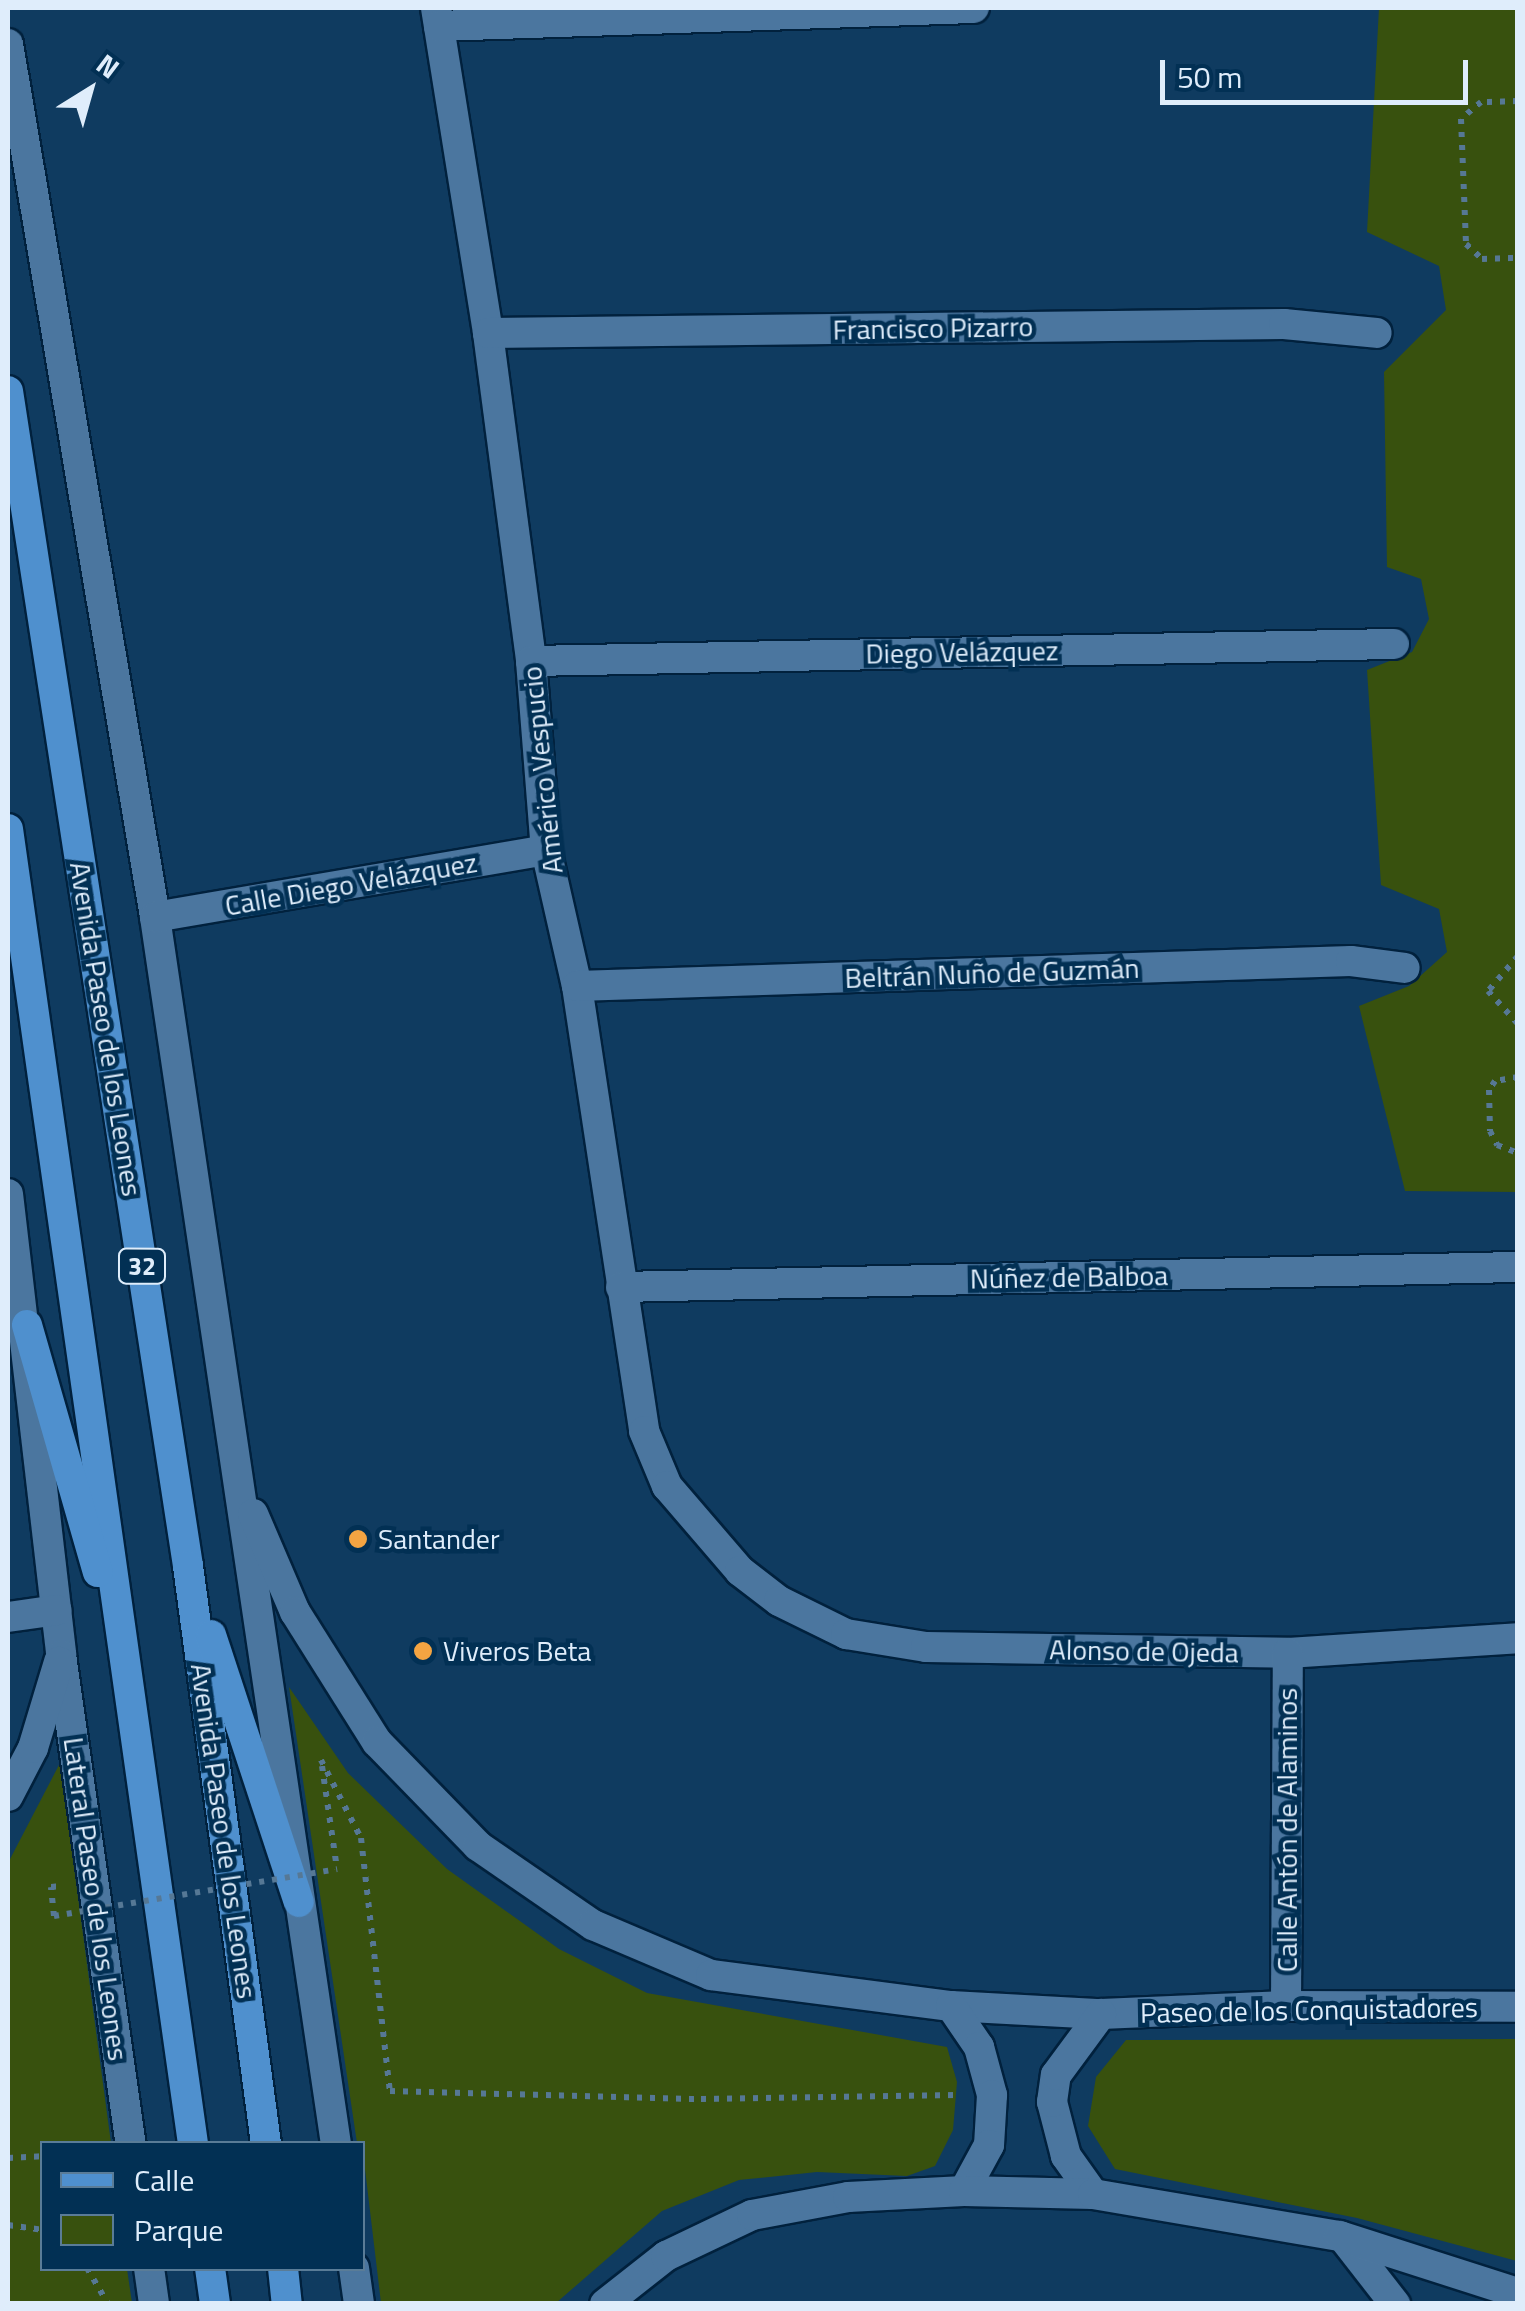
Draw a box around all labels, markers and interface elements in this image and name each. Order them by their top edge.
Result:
north arrow [40,40,140,140]
scale bar [1165,40,1472,102]
text: N [88,43,129,89]
text: 50 m [1177,54,1242,100]
street label: Francisco Pizarro [832,309,1034,347]
street label: Diego Velázquez [865,634,1059,670]
street label: Américo Vespucio [514,665,570,875]
street label: Calle Diego Velázquez [222,845,480,923]
street label: Avenida Paseo de los Leones [63,859,149,1199]
street label: Beltrán Nuño de Guzmán [844,951,1140,995]
road number: 32 [117,1246,167,1286]
street label: Núñez de Balboa [970,1258,1168,1296]
place label: Santander [378,1522,500,1556]
marker: Santander [347,1528,369,1550]
street label: Alonso de Ojeda [1049,1633,1239,1669]
place label: Viveros Beta [443,1634,591,1668]
marker: Viveros Beta [412,1640,434,1662]
street label: Avenida Paseo de los Leones [184,1661,264,2001]
street label: Calle Antón de Alaminos [1270,1688,1304,1972]
street label: Lateral Paseo de los Leones [57,1735,135,2063]
street label: Paseo de los Conquistadores [1140,1990,1478,2030]
legend [40,2141,365,2271]
text: Calle [134,2157,194,2203]
text: Parque [134,2207,224,2253]

